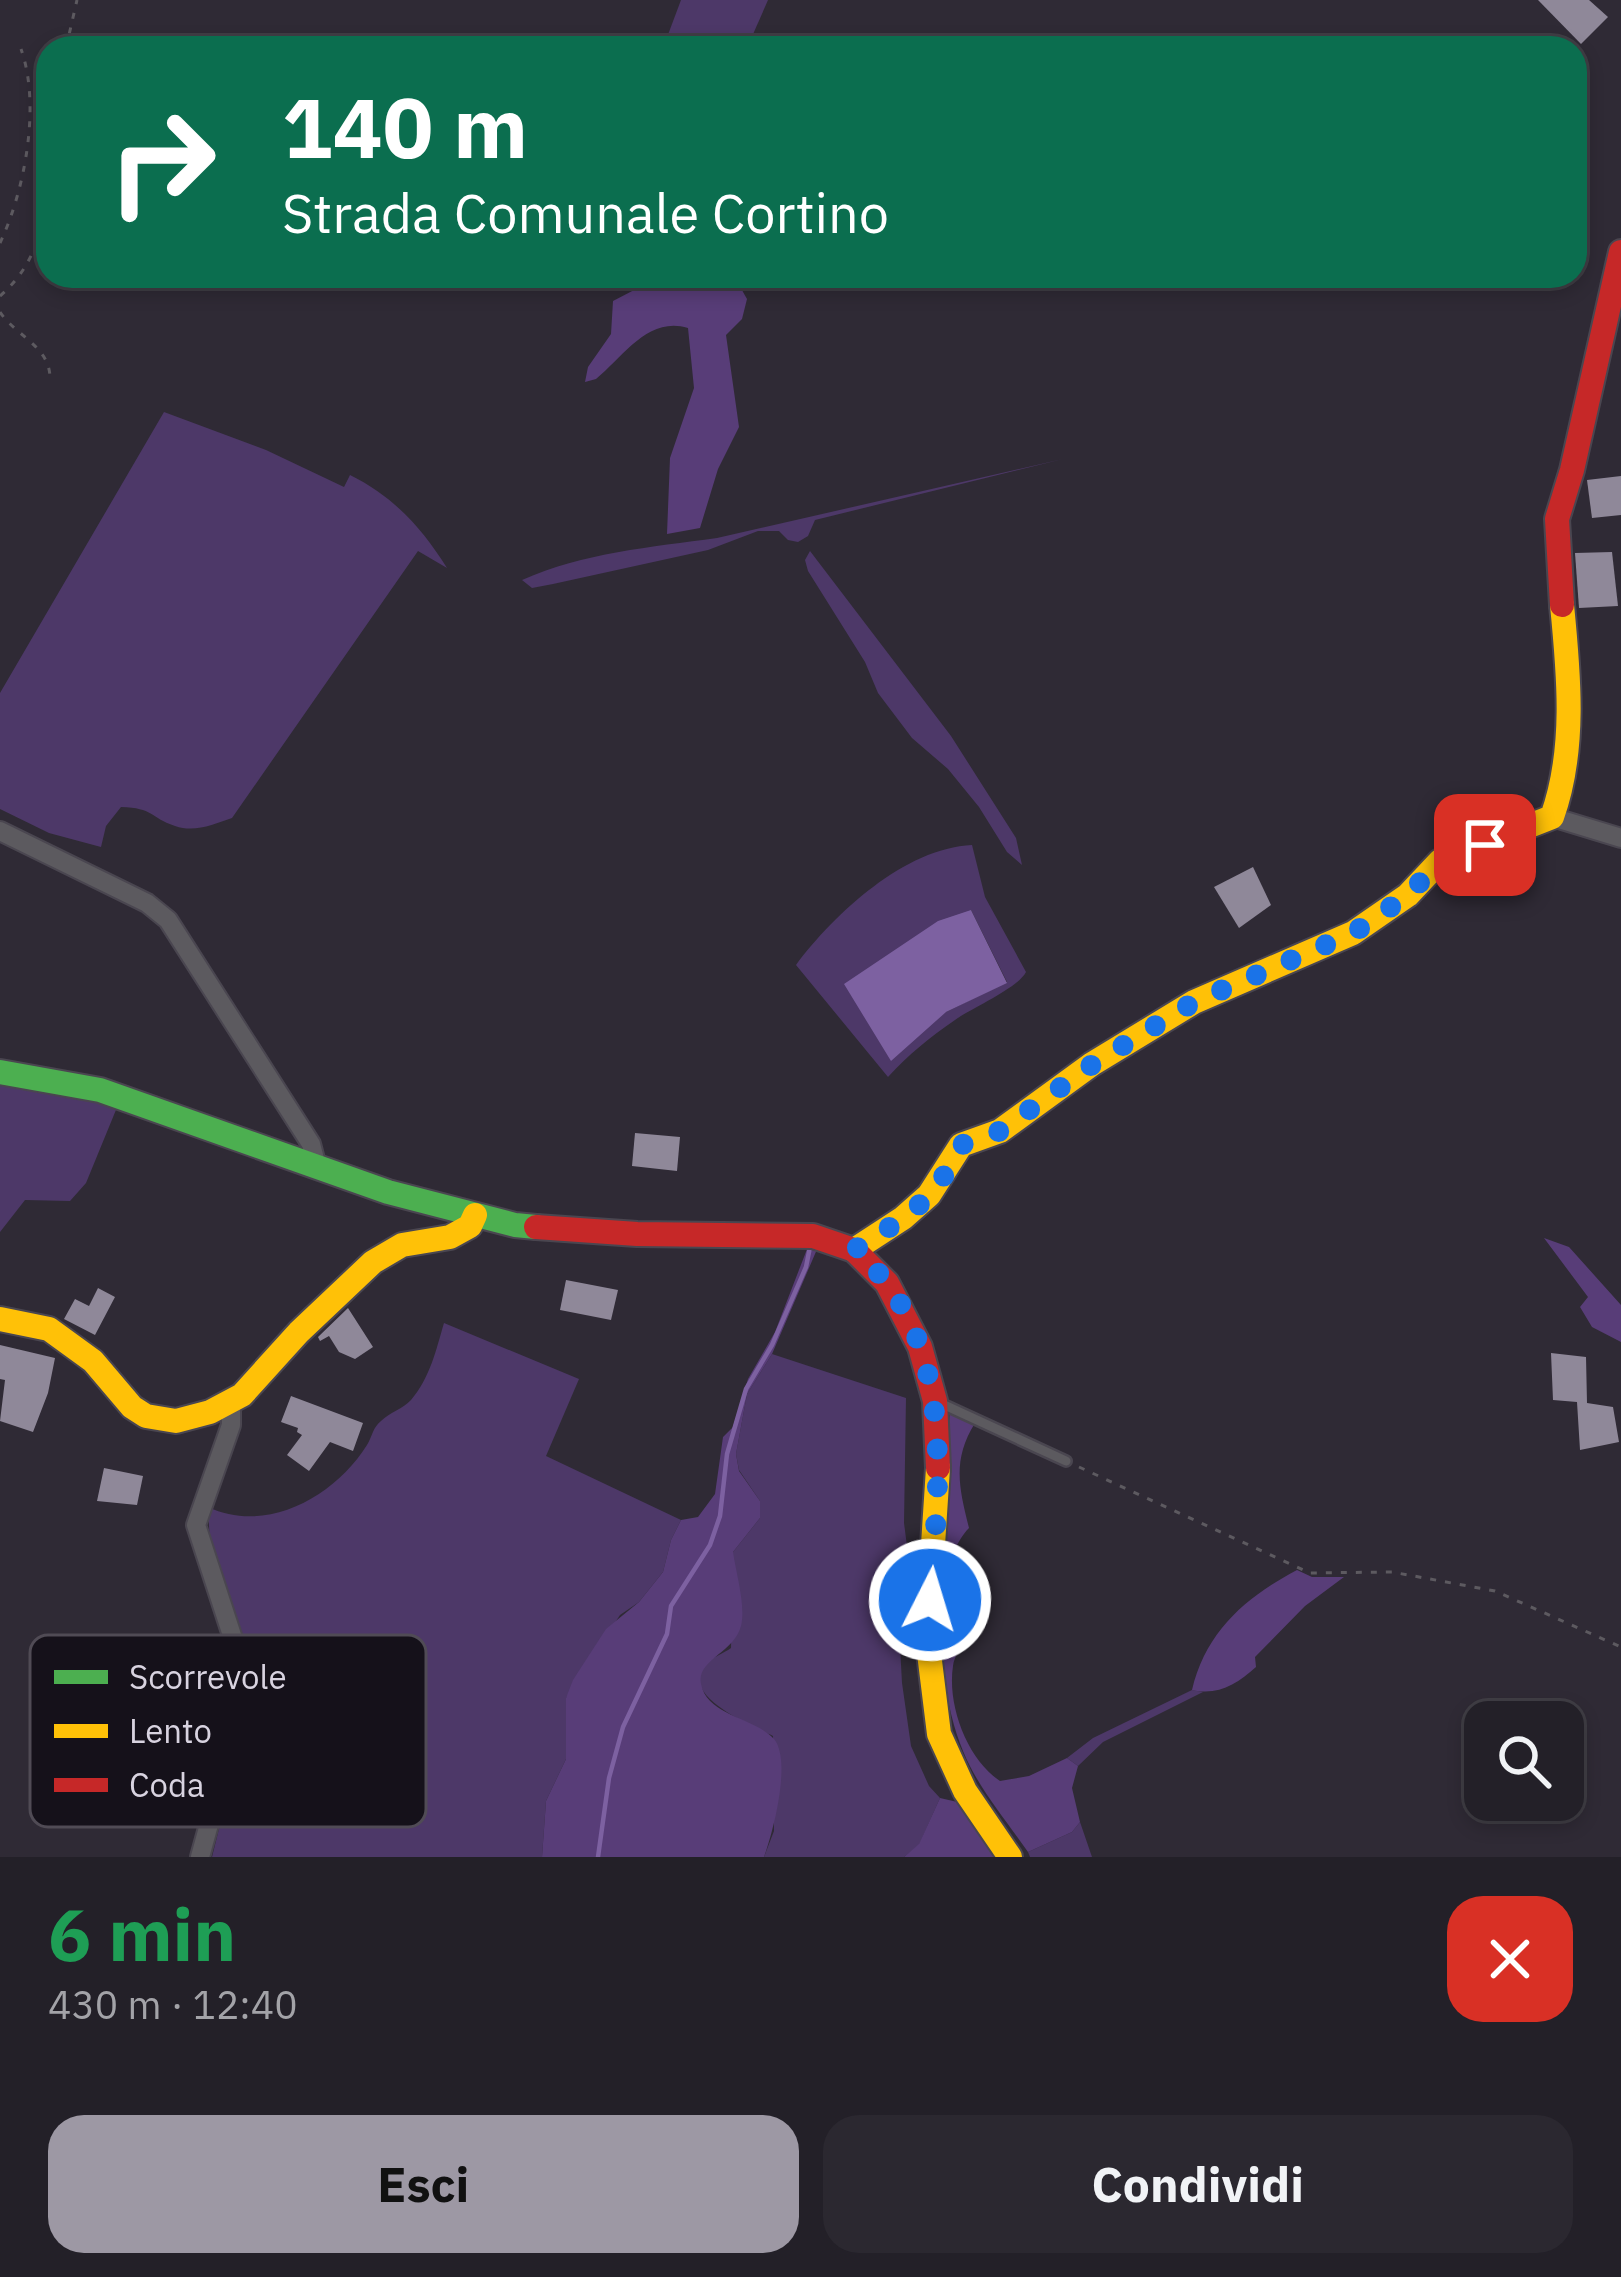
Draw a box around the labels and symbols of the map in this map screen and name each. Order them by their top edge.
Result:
pin [1434,794,1536,896]
position arrow [867,1537,993,1663]
legend [30,1635,426,1827]
text: Scorrevole [129,1655,287,1698]
text: Lento [129,1709,212,1752]
text: Coda [129,1763,205,1806]

